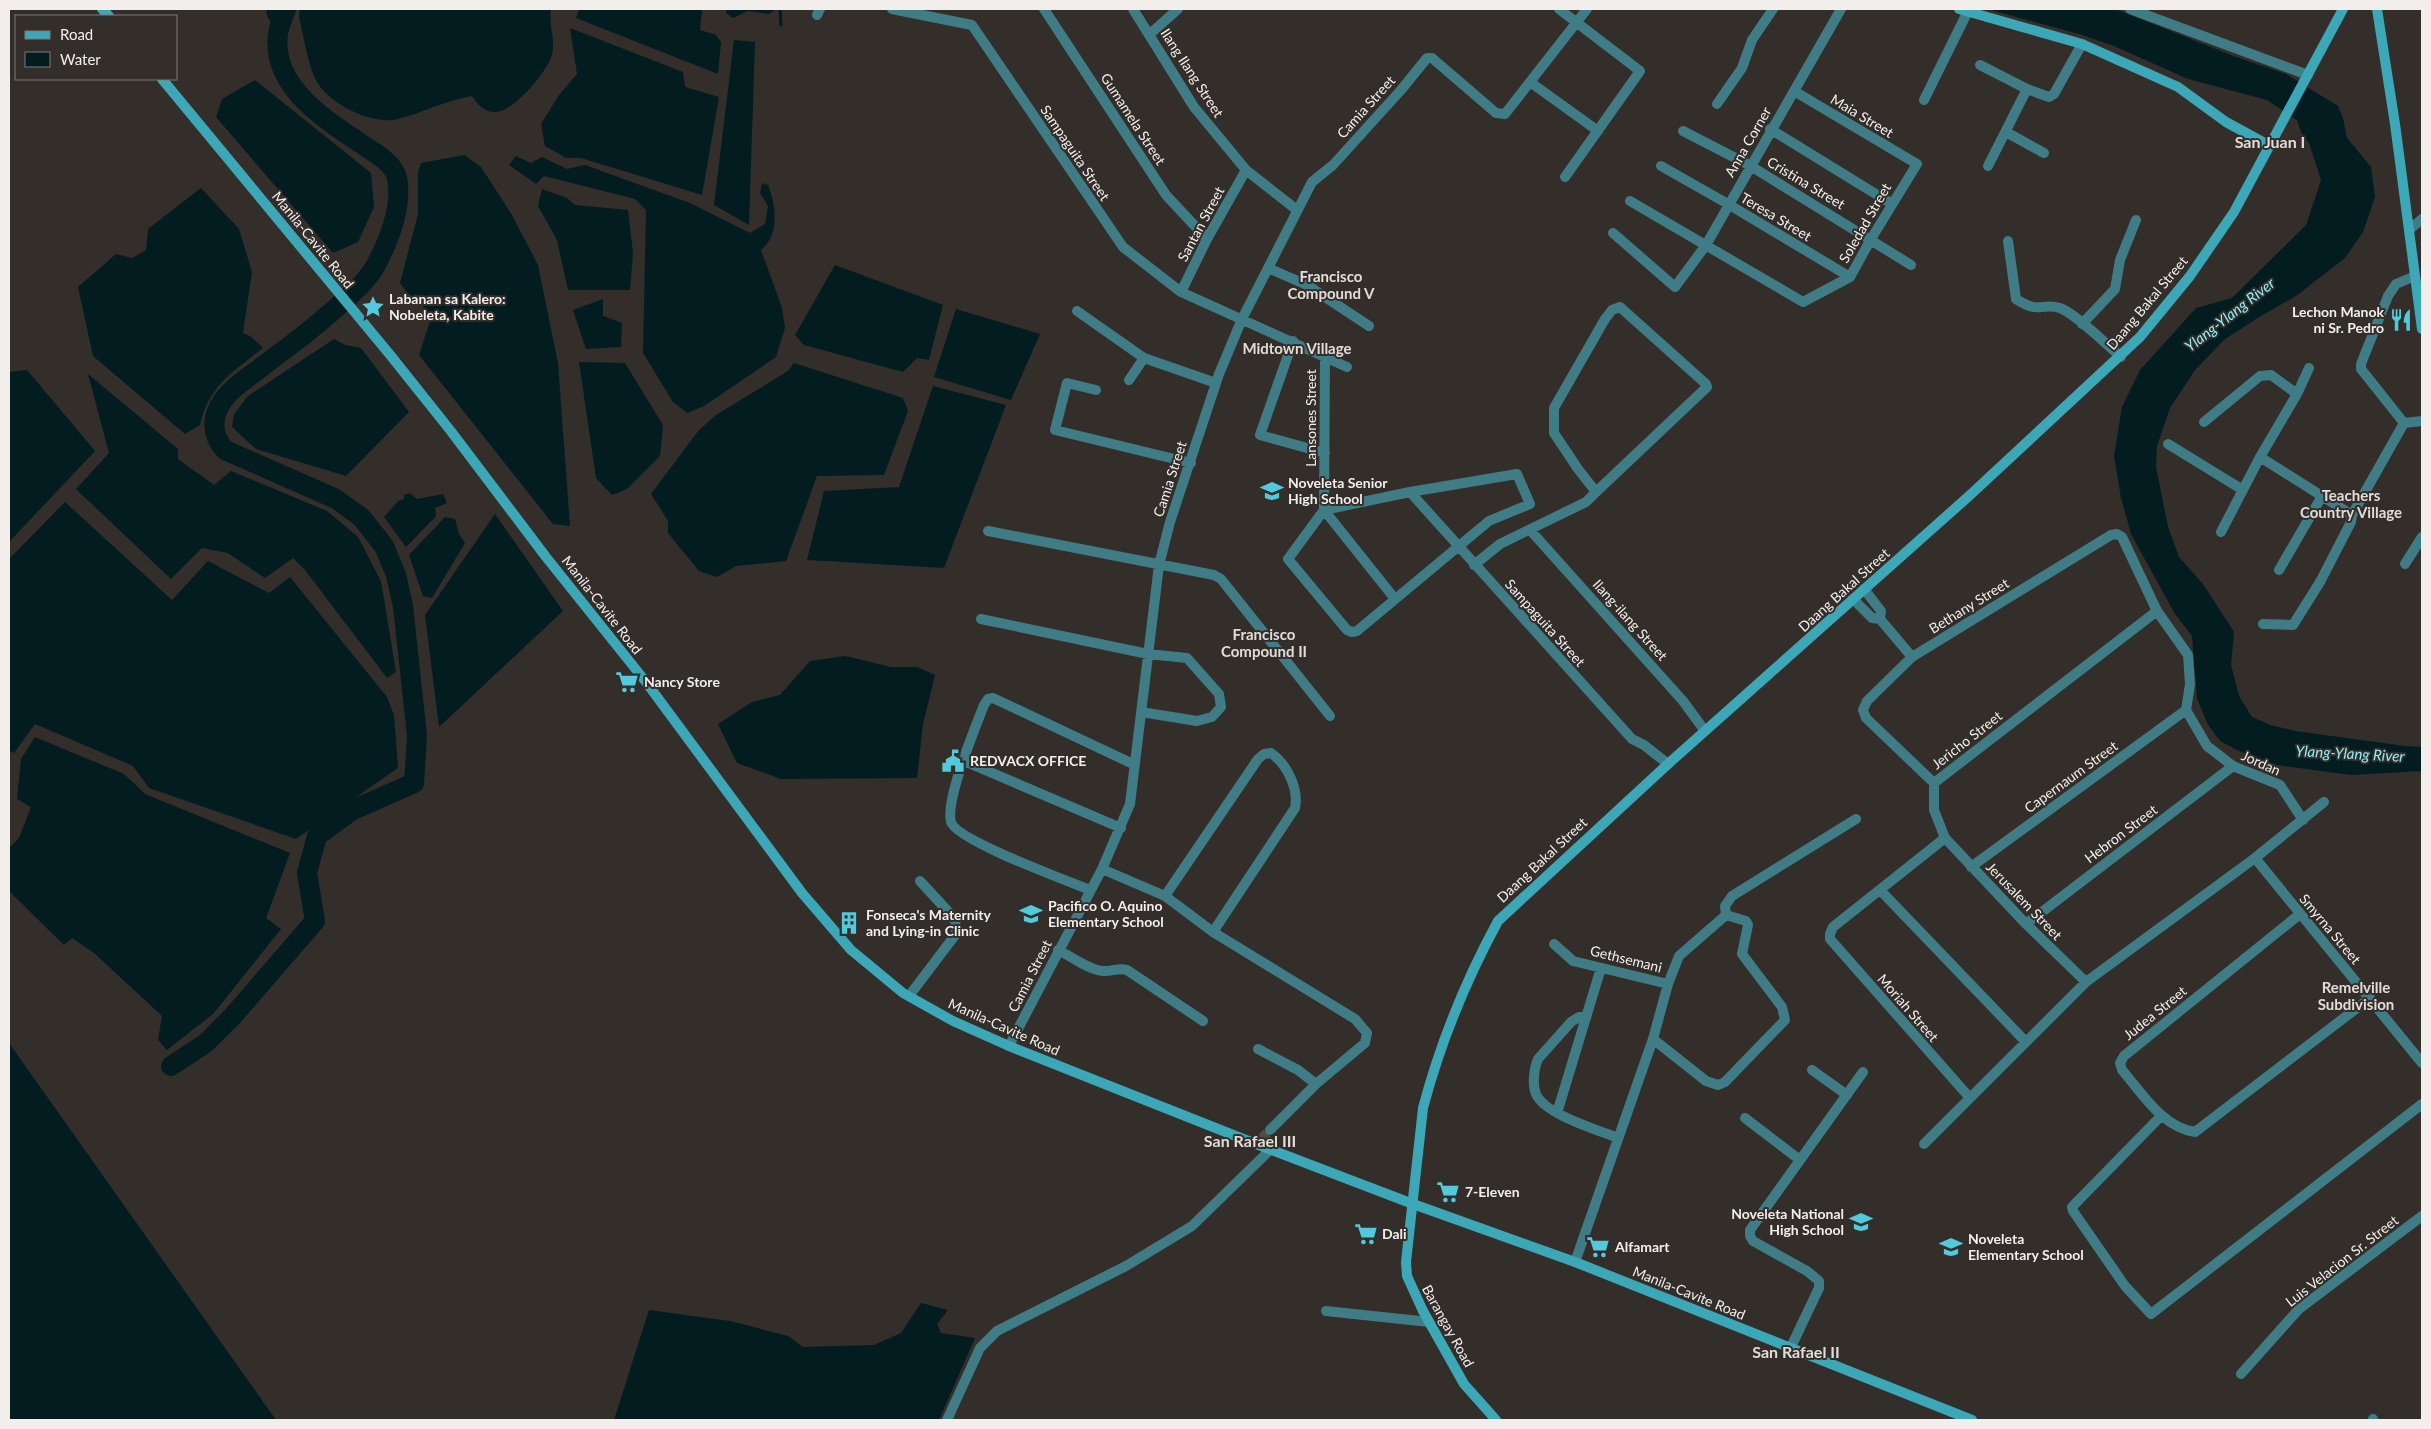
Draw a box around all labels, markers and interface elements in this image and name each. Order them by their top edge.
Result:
legend [15,15,178,80]
text: Road [60,25,93,43]
street label: Ilang Ilang Street [1157,25,1227,120]
text: Water [60,50,101,68]
street label: Gumamela Street [1097,70,1169,168]
street label: Camia Street [1333,72,1398,142]
street label: Maia Street [1828,90,1897,141]
street label: Sampaguita Street [1037,102,1114,204]
street label: Anna Corner [1721,104,1774,180]
district label: San Juan I [2235,132,2305,151]
street label: Cristina Street [1764,153,1848,212]
street label: Soledad Street [1835,180,1894,266]
street label: Santan Street [1174,183,1227,264]
street label: Manila-Cavite Road [269,188,358,292]
street label: Teresa Street [1738,189,1815,244]
street label: Daang Bakal Street [2103,252,2191,353]
district label: Francisco Compound V [1287,267,1375,302]
water label: Ylang-Ylang River [2181,273,2279,355]
place label: Labanan sa Kalero: Nobeleta, Kabite [389,290,506,323]
place icon: Labanan sa Kalero: Nobeleta, Kabite [360,294,386,320]
place label: Lechon Manok ni Sr. Pedro [2292,303,2385,336]
restaurant icon: Lechon Manok ni Sr. Pedro [2388,307,2414,333]
district label: Midtown Village [1242,339,1352,357]
street label: Lansones Street [1302,369,1319,467]
street label: Camia Street [1149,439,1190,519]
place label: Noveleta Senior High School [1288,474,1388,507]
school or university icon: Noveleta Senior High School [1259,478,1285,504]
district label: Teachers Country Village [2300,486,2402,521]
street label: Daang Bakal Street [1795,544,1893,635]
street label: Manila-Cavite Road [559,552,646,657]
street label: Bethany Street [1926,574,2012,637]
street label: Sampaguita Street [1502,575,1589,670]
street label: Ilang-ilang Street [1589,576,1671,664]
district label: Francisco Compound II [1221,625,1307,660]
supermarket icon: Nancy Store [614,669,640,695]
place label: Nancy Store [644,673,720,690]
street label: Jericho Street [1928,707,2005,772]
street label: Capernaum Street [2021,737,2121,816]
water label: Ylang-Ylang River [2295,741,2406,765]
street label: Jordan [2239,746,2283,779]
public building icon: REDVACX OFFICE [940,748,966,774]
place label: REDVACX OFFICE [970,752,1086,769]
street label: Hebron Street [2081,801,2160,866]
street label: Daang Bakal Street [1493,814,1590,906]
street label: Jerusalem Street [1983,858,2066,943]
street label: Smyrna Street [2296,890,2365,967]
place label: Pacifico O. Aquino Elementary School [1048,897,1164,930]
school or university icon: Pacifico O. Aquino Elementary School [1018,901,1044,927]
place label: Fonseca's Maternity and Lying-in Clinic [866,906,991,939]
building icon: Fonseca's Maternity and Lying-in Clinic [836,910,862,936]
street label: Camia Street [1004,937,1055,1015]
street label: Gethsemani [1588,941,1664,976]
street label: Moriah Street [1874,970,1942,1045]
district label: Remelville Subdivision [2318,978,2394,1013]
street label: Judea Street [2120,982,2190,1043]
street label: Manila-Cavite Road [946,994,1063,1059]
district label: San Rafael III [1204,1131,1296,1150]
supermarket icon: 7-Eleven [1435,1179,1461,1205]
place label: 7-Eleven [1465,1183,1520,1200]
place label: Noveleta National High School [1731,1205,1844,1238]
school or university icon: Noveleta National High School [1848,1209,1874,1235]
street label: Luis Velacion Sr. Street [2282,1211,2401,1310]
supermarket icon: Dali [1353,1221,1379,1247]
place label: Dali [1382,1225,1407,1242]
place label: Noveleta Elementary School [1968,1230,2084,1263]
supermarket icon: Alfamart [1585,1234,1611,1260]
school or university icon: Noveleta Elementary School [1938,1234,1964,1260]
place label: Alfamart [1614,1238,1670,1255]
street label: Manila-Cavite Road [1630,1262,1748,1323]
street label: Barangay Road [1419,1282,1478,1370]
district label: San Rafael II [1752,1342,1840,1361]

